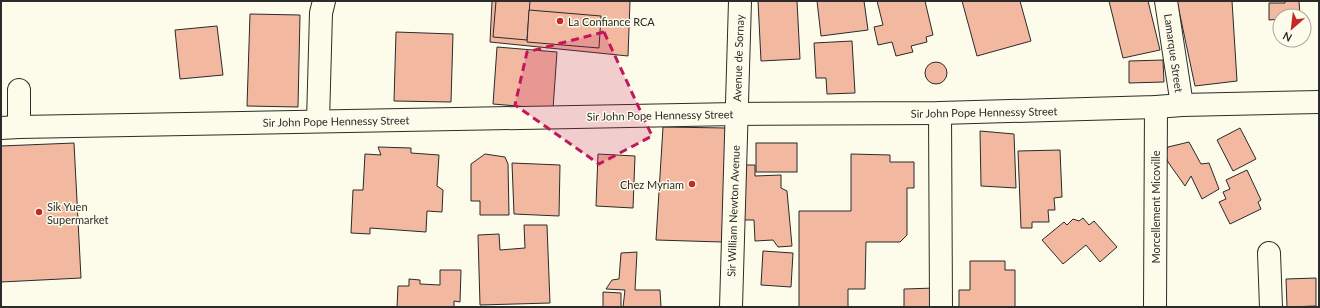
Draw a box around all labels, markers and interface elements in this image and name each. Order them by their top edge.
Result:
north arrow [1272,8,1312,48]
street label: Lamarque Street [1162,13,1186,93]
street label: Avenue de Sornay [730,14,746,102]
place label: La Confiance RCA [568,15,655,28]
marker: La Confiance RCA [555,16,565,26]
text: N [1280,30,1294,45]
street label: Sir John Pope Hennessy Street [911,104,1057,120]
street label: Sir John Pope Hennessy Street [587,107,733,123]
street label: Sir John Pope Hennessy Street [263,113,409,129]
street label: Sir William Newton Avenue [724,145,742,277]
street label: Morcellement Micoville [1149,150,1162,264]
place label: Chez Myriam [620,178,684,191]
marker: Chez Myriam [687,179,697,189]
place label: Sik Yuen Supermarket [47,200,109,226]
marker: Sik Yuen Supermarket [34,207,44,217]

